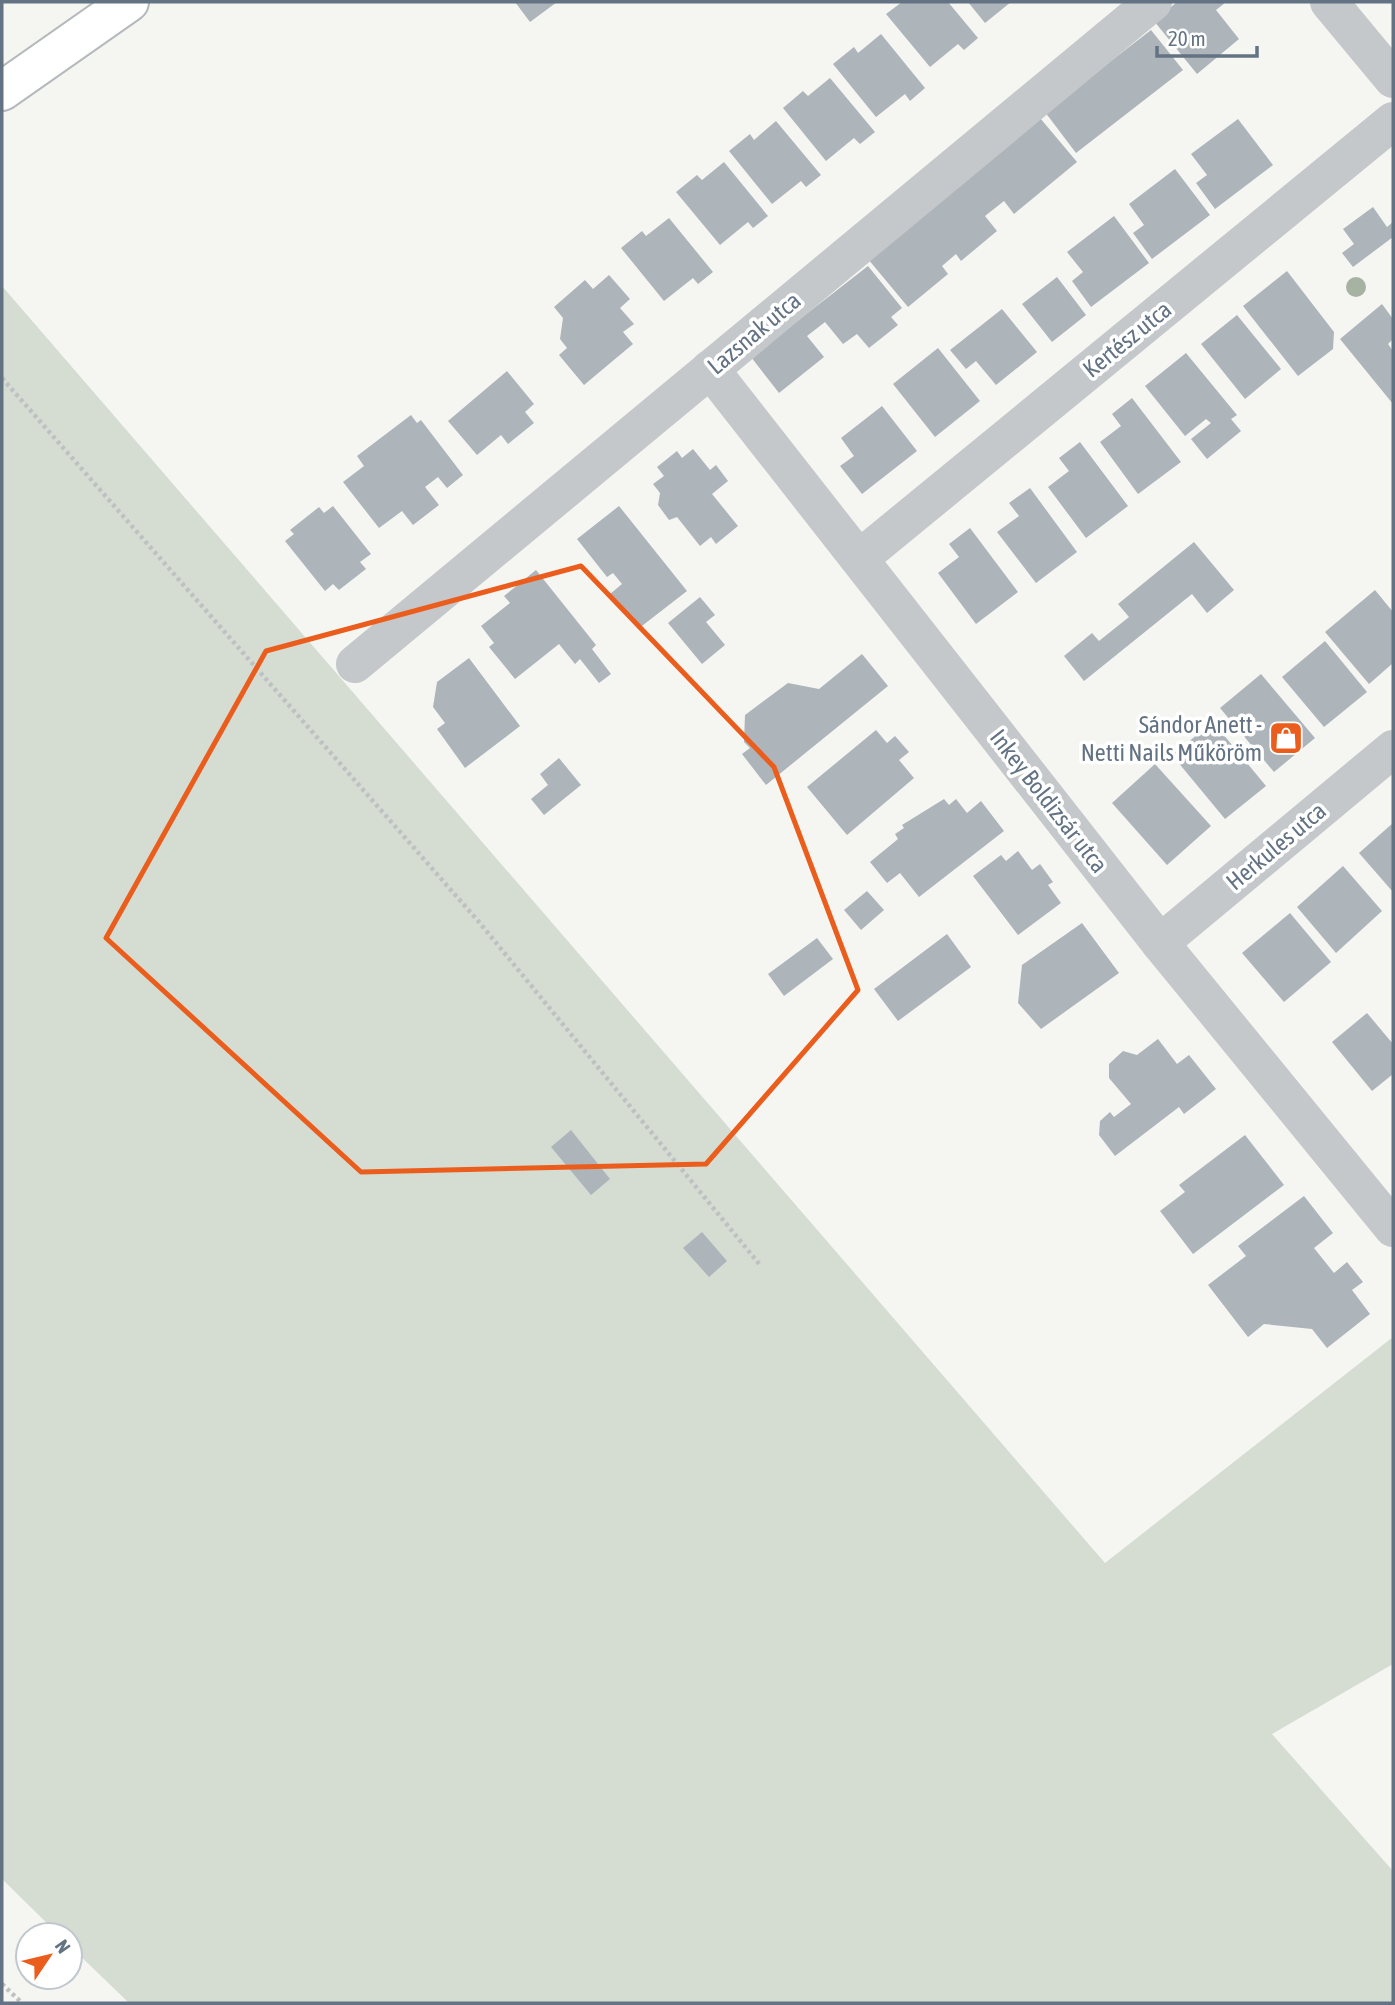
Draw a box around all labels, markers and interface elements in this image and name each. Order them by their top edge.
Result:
scale bar [1157,14,1257,58]
text: 20 m [1168,26,1206,50]
street label: Lazsnak utca [702,286,806,380]
street label: Kertész utca [1078,295,1176,383]
place label: Sándor Anett - Netti Nails Műköröm [1081,711,1262,766]
shop icon: Sándor Anett - Netti Nails Műköröm [1267,719,1305,757]
street label: Inkey Boldizsár utca [985,724,1113,878]
street label: Herkules utca [1221,797,1331,895]
north arrow [14,1921,84,1991]
text: N [51,1935,75,1957]

